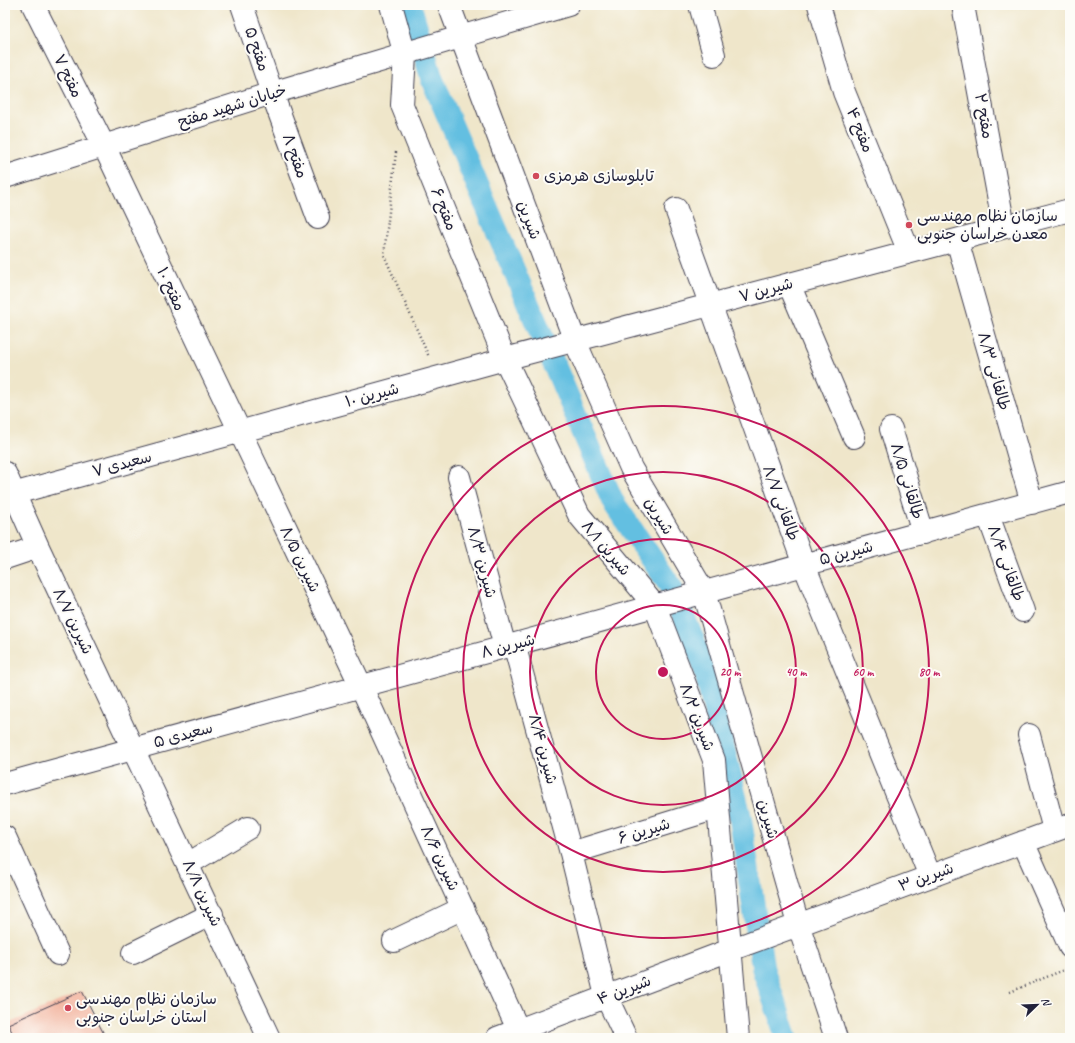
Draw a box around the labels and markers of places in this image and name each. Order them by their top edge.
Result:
place label: تابلوسازی هرمزی [544,166,654,186]
marker: تابلوسازی هرمزی [531,171,541,181]
place label: سازمان نظام مهندسی معدن خراسان جنوبی [917,206,1058,244]
marker: سازمان نظام مهندسی معدن خراسان جنوبی [904,220,914,230]
centre of rings [656,665,670,679]
place label: سازمان نظام مهندسی استان خراسان جنوبی [76,989,217,1027]
marker: سازمان نظام مهندسی استان خراسان جنوبی [63,1003,73,1013]

